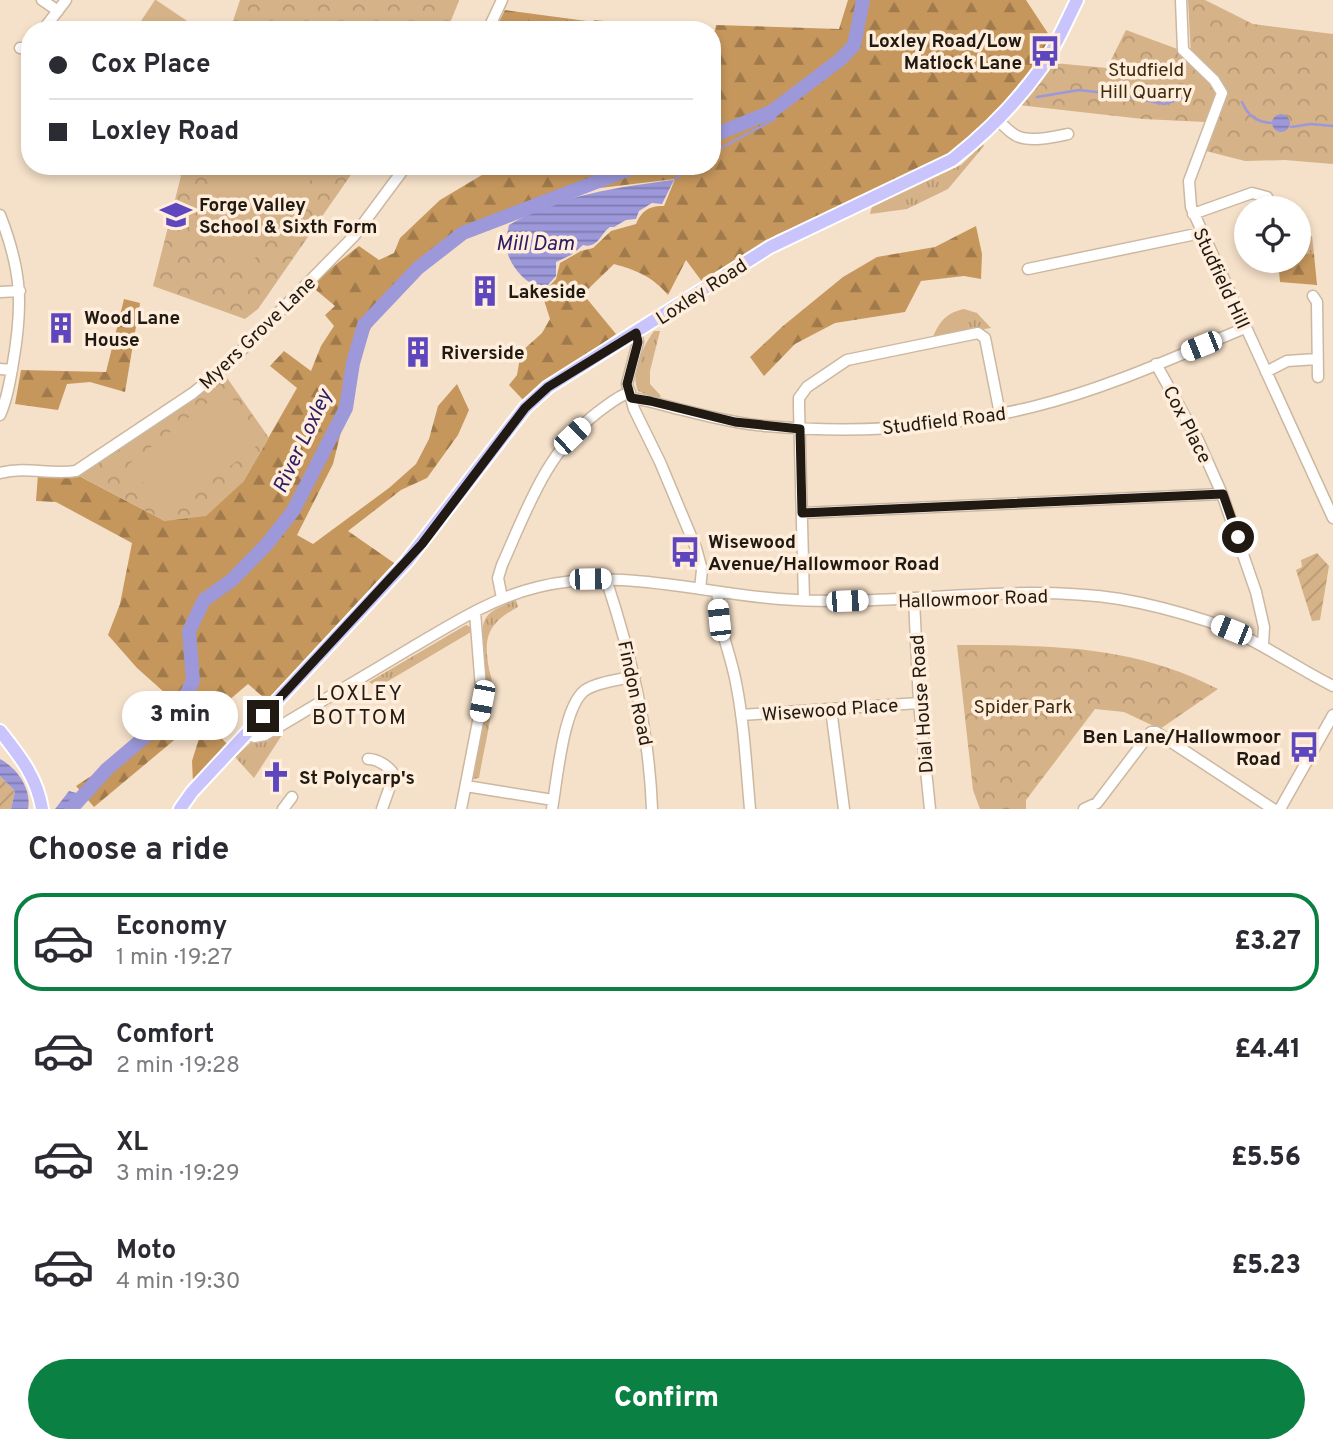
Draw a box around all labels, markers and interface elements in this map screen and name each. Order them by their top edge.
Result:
place label: Loxley Road/Low Matlock Lane [868,30,1022,76]
bus stop icon: Loxley Road/Low Matlock Lane [1028,34,1062,68]
text: Cox Place [91,49,211,82]
park label: Studfield Hill Quarry [1100,59,1192,105]
text: Loxley Road [91,116,239,149]
place label: Forge Valley School & Sixth Form [199,194,377,240]
map controls [1234,196,1311,273]
button: locate [1234,196,1311,273]
school or university icon: Forge Valley School & Sixth Form [159,198,193,232]
street label: Studfield Hill [1186,224,1254,333]
water label: Mill Dam [496,231,575,258]
street label: Loxley Road [652,254,752,331]
street label: Myers Grove Lane [195,272,322,395]
building icon: Lakeside [468,274,502,308]
place label: Lakeside [508,281,586,305]
place label: Wood Lane House [84,307,180,353]
building icon: Wood Lane House [44,311,78,345]
car [1178,328,1225,364]
building icon: Riverside [401,335,435,369]
place label: Riverside [441,342,525,366]
street label: Cox Place [1156,382,1216,468]
water label: River Loxley [268,384,340,498]
street label: Studfield Road [881,402,1008,441]
car [550,414,595,458]
route start [1222,521,1254,553]
place label: Wisewood Avenue/Hallowmoor Road [708,531,939,577]
bus stop icon: Wisewood Avenue/Hallowmoor Road [668,535,702,569]
car [569,568,612,590]
street label: Hallowmoor Road [898,585,1049,615]
car [826,590,869,612]
car [707,598,732,642]
car [1208,612,1255,648]
street label: Dial House Road [906,634,940,774]
street label: Findon Road [611,639,657,748]
car [468,678,497,724]
district label: LOXLEY BOTTOM [312,681,408,732]
callout: 3 min [123,692,238,740]
street label: Wisewood Place [761,694,899,728]
park label: Spider Park [973,696,1073,720]
route end [247,700,279,732]
text: 3 min [150,701,210,730]
place label: Ben Lane/Hallowmoor Road [1083,726,1281,772]
bus stop icon: Ben Lane/Hallowmoor Road [1287,730,1321,764]
church icon: St Polycarp's [259,760,293,794]
place label: St Polycarp's [299,767,415,791]
text: Choose a ride [28,831,229,871]
icon: car [32,911,95,974]
text: Economy [116,911,227,944]
text: £3.27 [1234,926,1301,959]
text: 1 min · 19:27 [116,944,232,973]
icon: car [32,1019,95,1082]
text: Comfort [116,1019,214,1052]
text: £4.41 [1234,1034,1301,1067]
text: 2 min · 19:28 [116,1052,240,1081]
icon: car [32,1127,95,1190]
text: XL [116,1127,148,1160]
text: £5.56 [1231,1142,1301,1175]
text: 3 min · 19:29 [116,1160,240,1189]
icon: car [32,1235,95,1298]
text: Moto [116,1235,176,1268]
text: £5.23 [1232,1250,1301,1283]
text: 4 min · 19:30 [116,1268,241,1297]
button: Confirm [28,1359,1305,1439]

